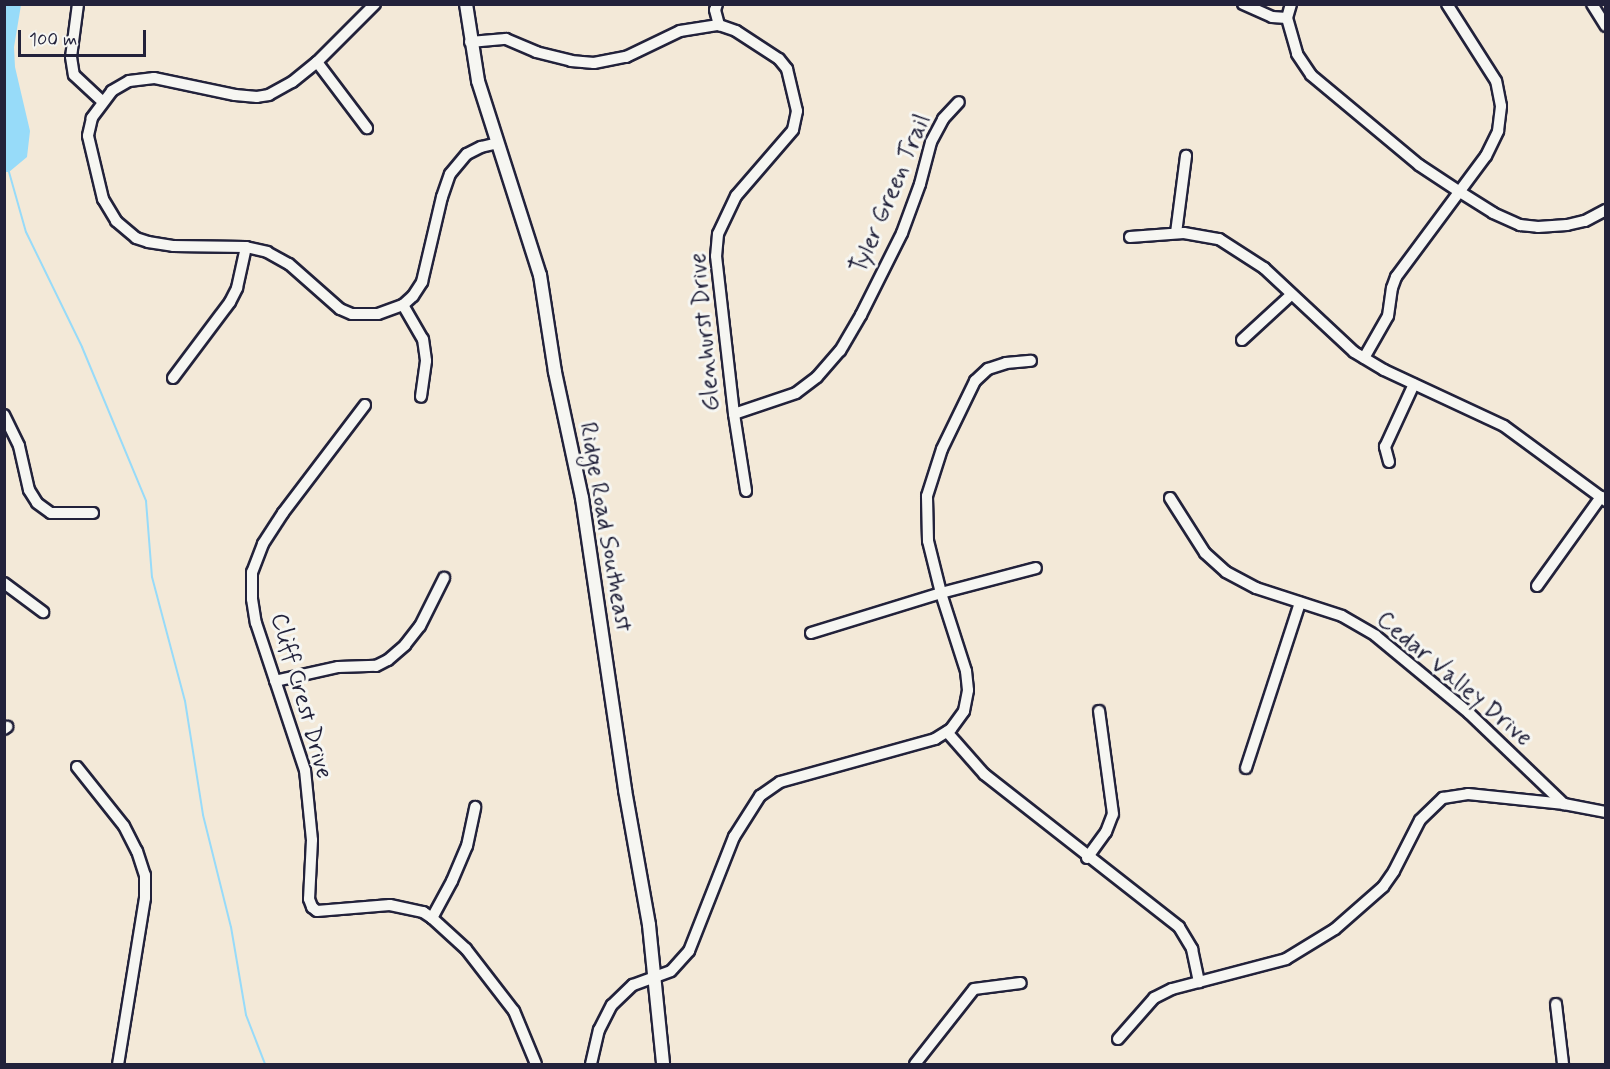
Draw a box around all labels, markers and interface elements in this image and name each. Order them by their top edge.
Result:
scale bar [21,18,148,56]
text: 100 m [29,28,77,52]
street label: Tyler Green Trail [844,110,938,278]
street label: Glenhurst Drive [684,251,726,413]
street label: Ridge Road Southeast [573,422,637,632]
street label: Cedar Valley Drive [1372,607,1536,751]
street label: Cliff Crest Drive [264,610,338,782]

